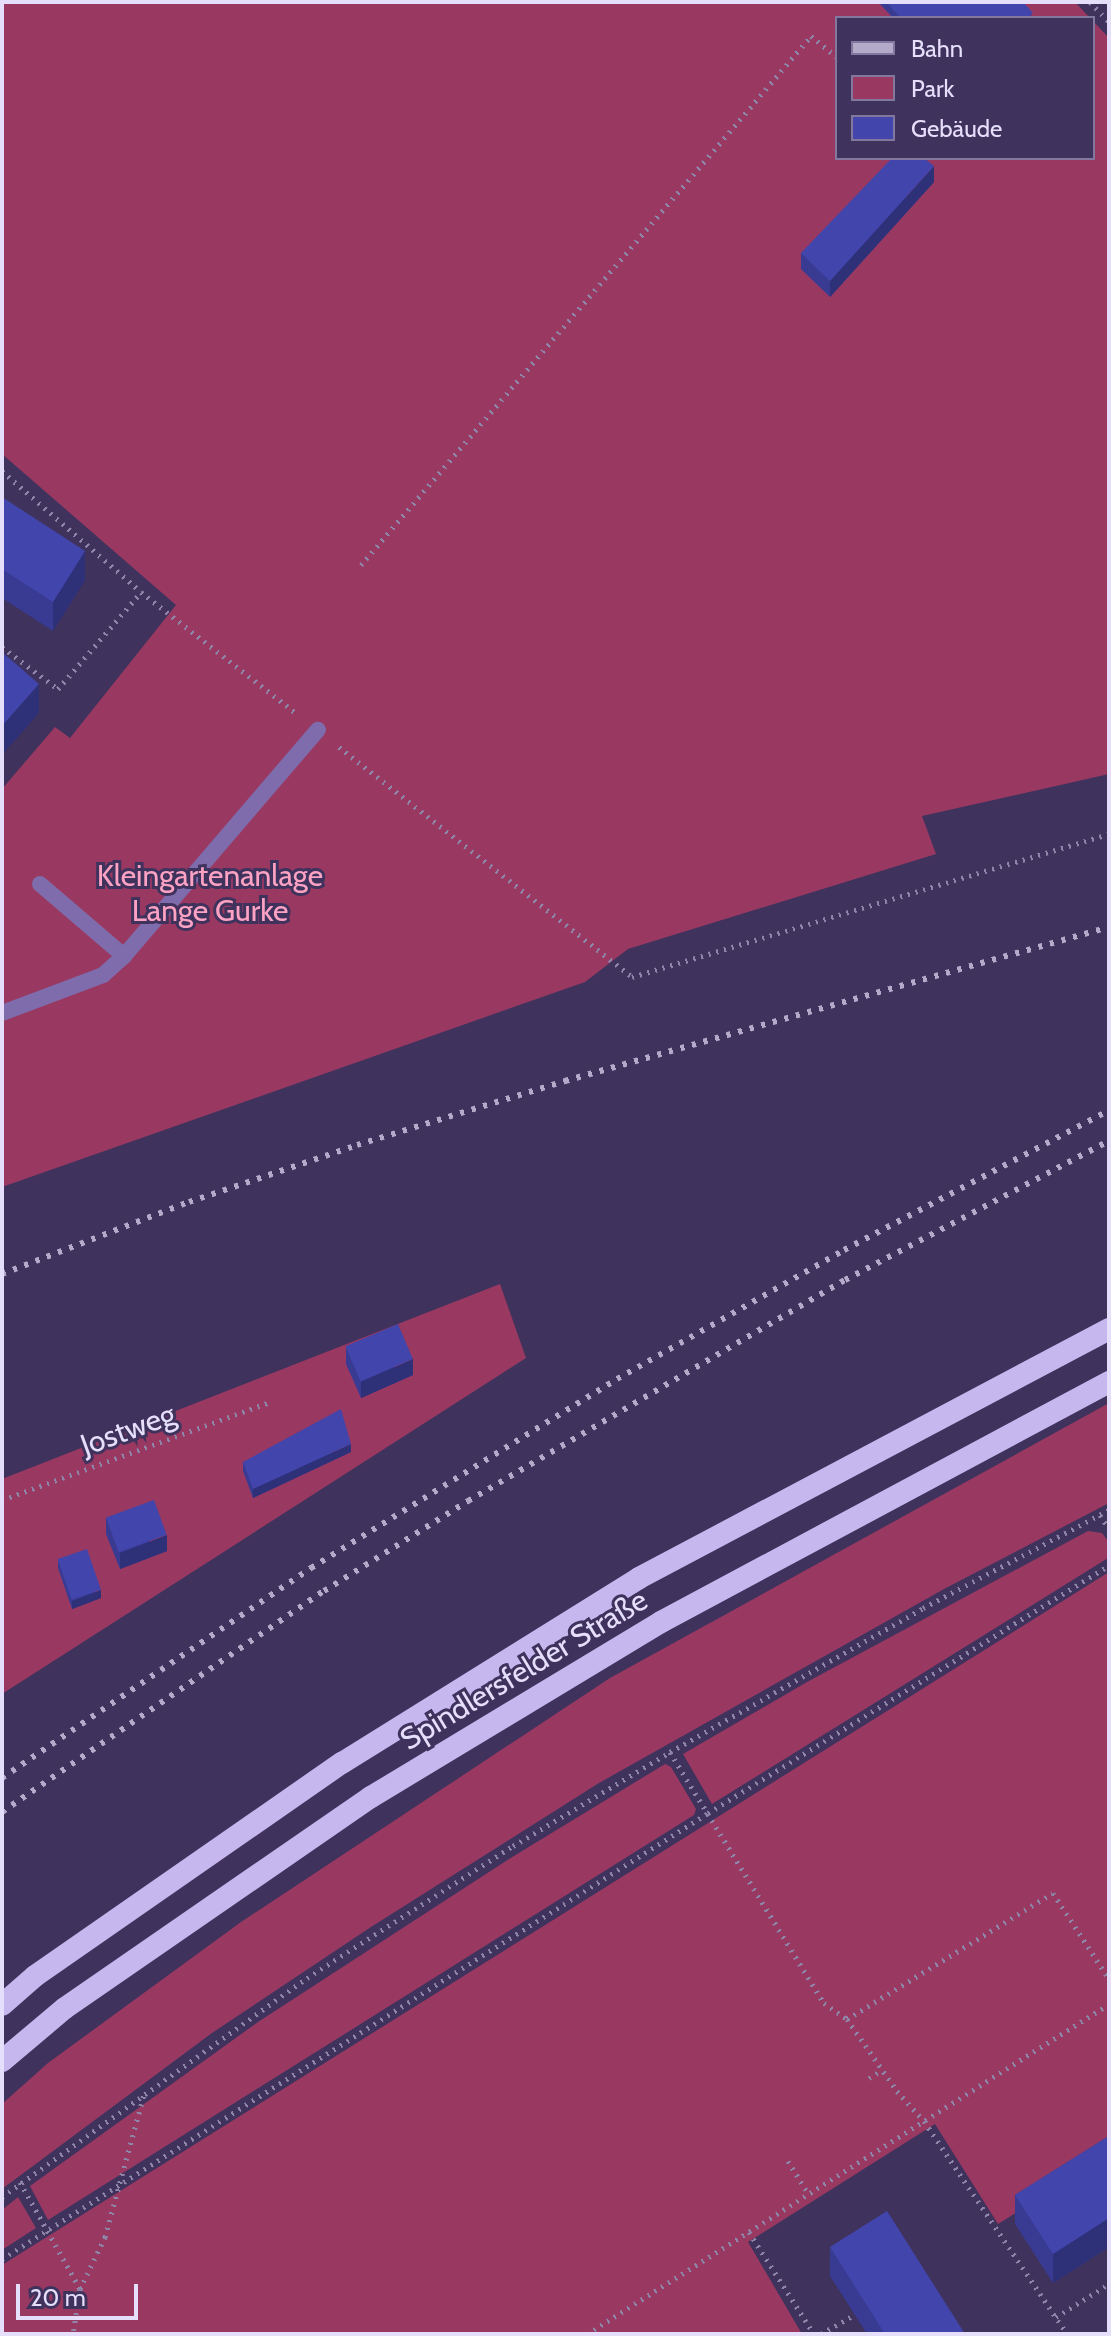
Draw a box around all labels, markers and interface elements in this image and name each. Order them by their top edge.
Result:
legend [835,16,1095,160]
text: Bahn [911,34,963,63]
text: Park [911,74,954,103]
text: Gebäude [911,114,1002,143]
park label: Kleingartenanlage Lange Gurke [97,858,323,928]
street label: Jostweg [76,1396,180,1464]
street label: Spindlersfelder Straße [394,1582,654,1758]
scale bar [20,2268,142,2318]
text: 20 m [30,2283,86,2312]

